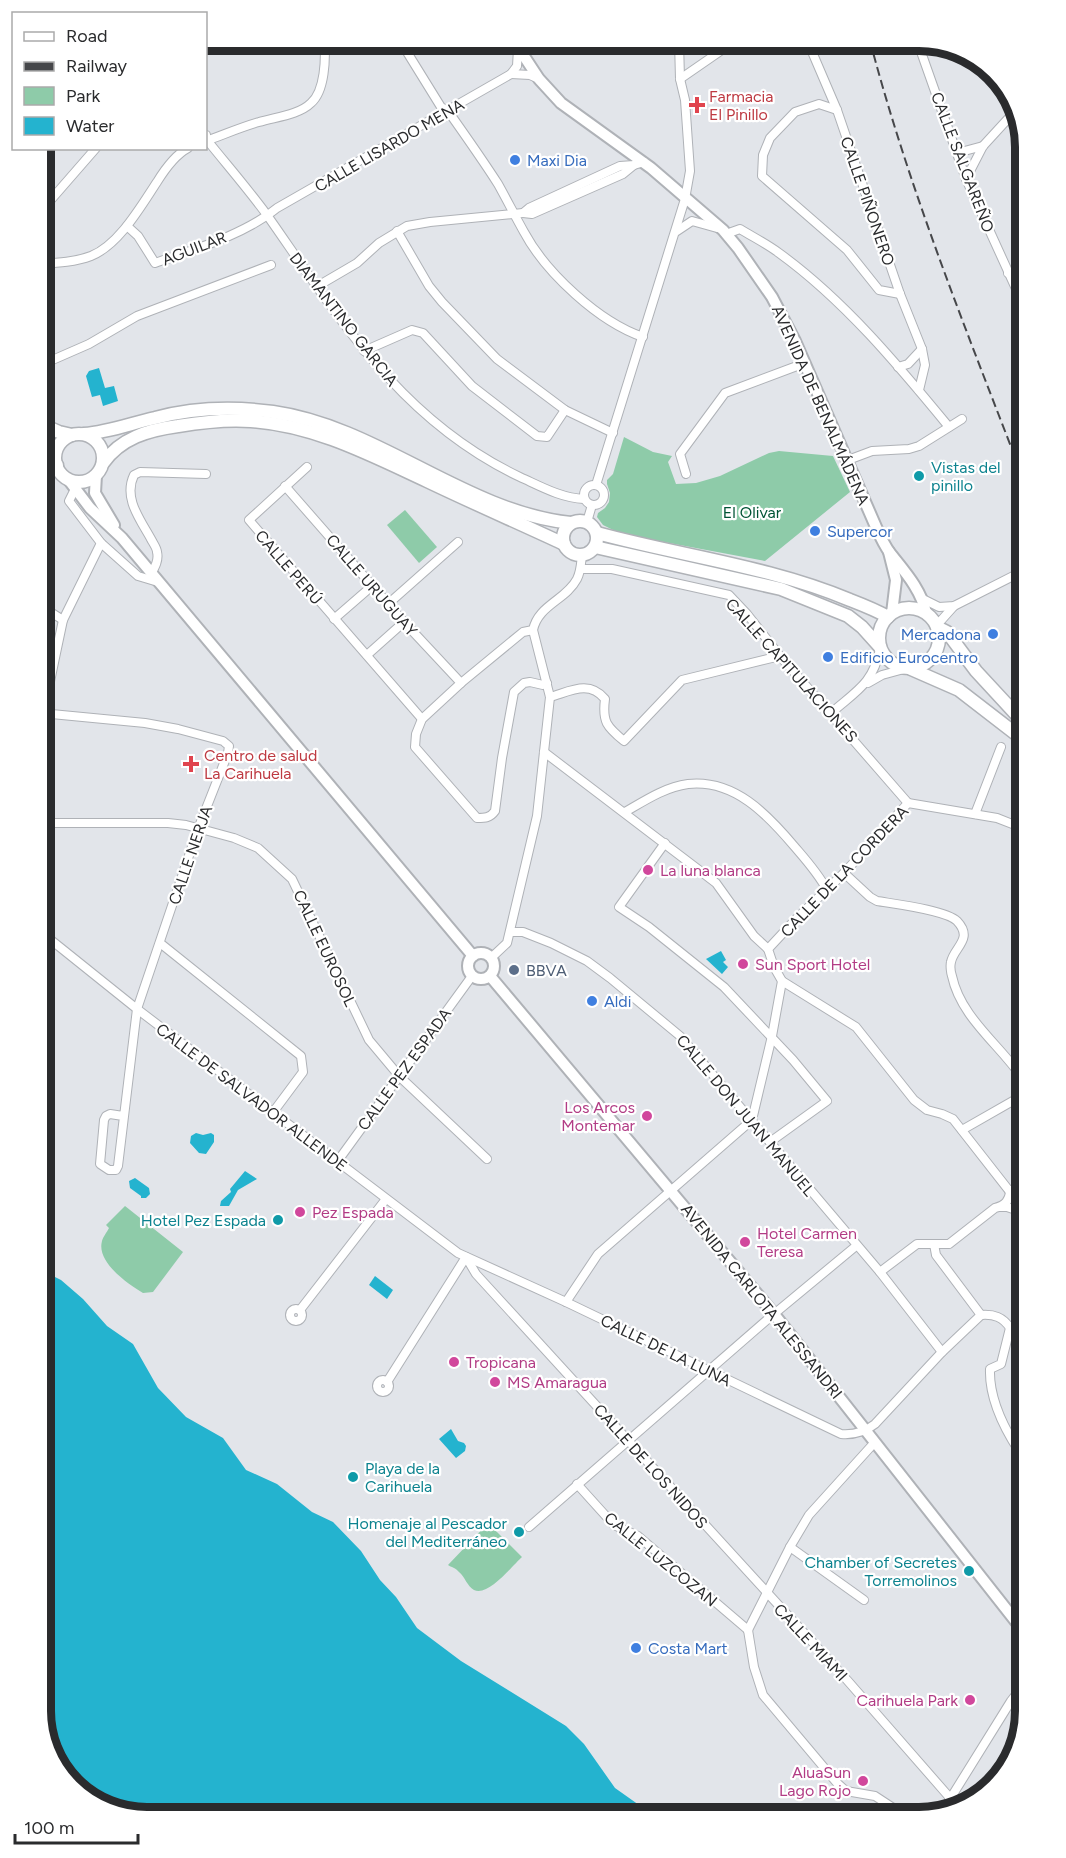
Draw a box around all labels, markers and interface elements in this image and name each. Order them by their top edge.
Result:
legend [12,12,207,150]
text: Road [66,25,107,47]
text: Railway [66,55,128,77]
text: Park [66,85,101,107]
place label: Farmacia El Pinillo [709,87,773,124]
street label: CALLE SALGAREÑO [927,89,998,235]
street label: CALLE LISARDO MENA [311,95,467,196]
marker: Farmacia El Pinillo [690,98,704,112]
text: Water [66,115,114,137]
street label: CALLE PIÑONERO [837,134,899,268]
place label: Maxi Dia [527,151,587,170]
marker: Maxi Dia [508,153,522,167]
street label: AGUILAR [159,228,229,269]
street label: DIAMANTINO GARCIA [285,249,402,390]
street label: AVENIDA DE BENALMÁDENA [768,302,873,508]
place label: Vistas del pinillo [931,458,1000,495]
marker: Vistas del pinillo [912,469,926,483]
park label: El Olivar [723,503,782,522]
place label: Supercor [827,522,893,541]
marker: Supercor [808,524,822,538]
street label: CALLE PERÚ [251,526,326,608]
street label: CALLE URUGUAY [322,530,421,640]
street label: CALLE CAPITULACIONES [722,594,861,746]
place label: Mercadona [901,625,981,644]
marker: Mercadona [986,627,1000,641]
place label: Edificio Eurocentro [840,648,978,667]
marker: Edificio Eurocentro [821,650,835,664]
place label: Centro de salud La Carihuela [204,746,317,783]
marker: Centro de salud La Carihuela [182,755,200,773]
street label: CALLE DE LA CORDERA [777,802,912,941]
street label: CALLE NERJA [165,803,216,907]
place label: La luna blanca [660,861,761,880]
marker: La luna blanca [641,863,655,877]
street label: CALLE EUROSOL [289,887,360,1010]
place label: Sun Sport Hotel [755,955,870,974]
marker: Sun Sport Hotel [736,957,750,971]
place label: BBVA [526,961,567,980]
marker: BBVA [507,963,521,977]
place label: Aldi [604,992,631,1011]
marker: Aldi [585,994,599,1008]
street label: CALLE PEZ ESPADA [354,1004,455,1134]
street label: CALLE DE SALVADOR ALLENDE [152,1019,351,1175]
street label: CALLE DON JUAN MANUEL [673,1031,819,1200]
place label: Los Arcos Montemar [561,1098,636,1135]
marker: Los Arcos Montemar [640,1109,654,1123]
street label: AVENIDA CARLOTA ALESSANDRI [677,1200,846,1403]
place label: Pez Espada [312,1203,394,1222]
marker: Pez Espada [293,1205,307,1219]
place label: Hotel Pez Espada [141,1211,266,1230]
marker: Hotel Pez Espada [271,1213,285,1227]
place label: Hotel Carmen Teresa [757,1224,857,1261]
marker: Hotel Carmen Teresa [738,1235,752,1249]
street label: CALLE DE LA LUNA [597,1311,734,1390]
place label: Tropicana [466,1353,536,1372]
marker: Tropicana [447,1355,461,1369]
place label: MS Amaragua [507,1373,607,1392]
marker: MS Amaragua [488,1375,502,1389]
street label: CALLE DE LOS NIDOS [590,1400,712,1533]
place label: Playa de la Carihuela [365,1459,440,1496]
marker: Playa de la Carihuela [346,1470,360,1484]
street label: CALLE LUZCOZAN [600,1508,721,1611]
place label: Homenaje al Pescador del Mediterráneo [347,1514,508,1551]
marker: Homenaje al Pescador del Mediterráneo [512,1525,526,1539]
place label: Chamber of Secretes Torremolinos [805,1553,957,1590]
marker: Chamber of Secretes Torremolinos [962,1564,976,1578]
street label: CALLE MIAMI [770,1600,851,1685]
place label: Costa Mart [648,1639,728,1658]
marker: Costa Mart [629,1641,643,1655]
place label: Carihuela Park [857,1691,958,1710]
marker: Carihuela Park [963,1693,977,1707]
place label: AluaSun Lago Rojo [779,1763,851,1800]
marker: AluaSun Lago Rojo [856,1774,870,1788]
scale bar [15,1807,138,1845]
text: 100 m [24,1817,74,1839]

